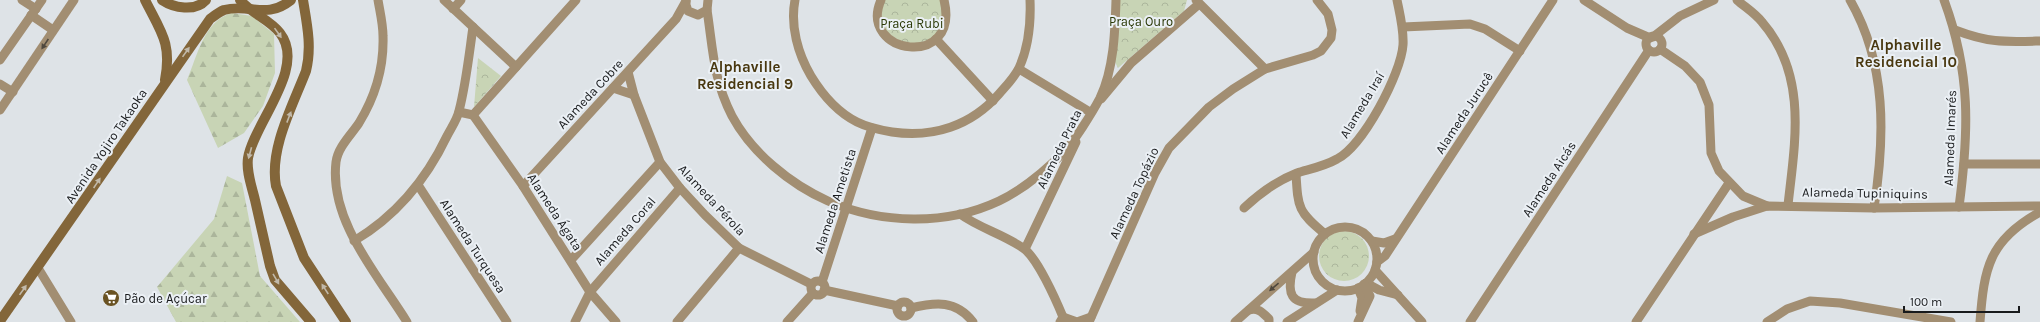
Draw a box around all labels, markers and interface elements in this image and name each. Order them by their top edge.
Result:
park label: Praça Ouro [1109,14,1173,29]
park label: Praça Rubi [880,16,944,31]
one-way arrow [274,27,282,38]
district label: Alphaville Residencial 10 [1855,36,1957,71]
one-way arrow [41,38,48,50]
one-way arrow [182,47,190,58]
street label: Alameda Cobre [554,56,626,132]
district label: Alphaville Residencial 9 [697,58,793,93]
street label: Alameda Iraí [1336,69,1388,141]
street label: Alameda Jurucê [1432,69,1496,157]
street label: Avenida Yojiro Takaoka [62,86,150,206]
street label: Alameda Imarés [1941,89,1959,186]
street label: Alameda Prata [1033,107,1085,191]
one-way arrow [286,111,292,123]
street label: Alameda Aicás [1519,138,1579,220]
street label: Alameda Topázio [1106,145,1162,241]
one-way arrow [247,147,253,159]
street label: Alameda Ametista [811,147,859,255]
street label: Alameda Pérola [675,161,749,239]
street label: Alameda Ágata [524,169,587,253]
one-way arrow [93,178,101,188]
street label: Alameda Tupiniquins [1802,184,1928,203]
street label: Alameda Coral [591,194,659,268]
street label: Alameda Turquesa [436,196,509,296]
one-way arrow [272,273,279,285]
one-way arrow [1269,283,1280,292]
one-way arrow [19,284,27,295]
one-way arrow [321,284,329,294]
supermarket icon: Pão de Açúcar [101,288,121,308]
scale bar [1904,288,2019,314]
place label: Pão de Açúcar [124,291,207,306]
text: 100 m [1910,295,1942,309]

